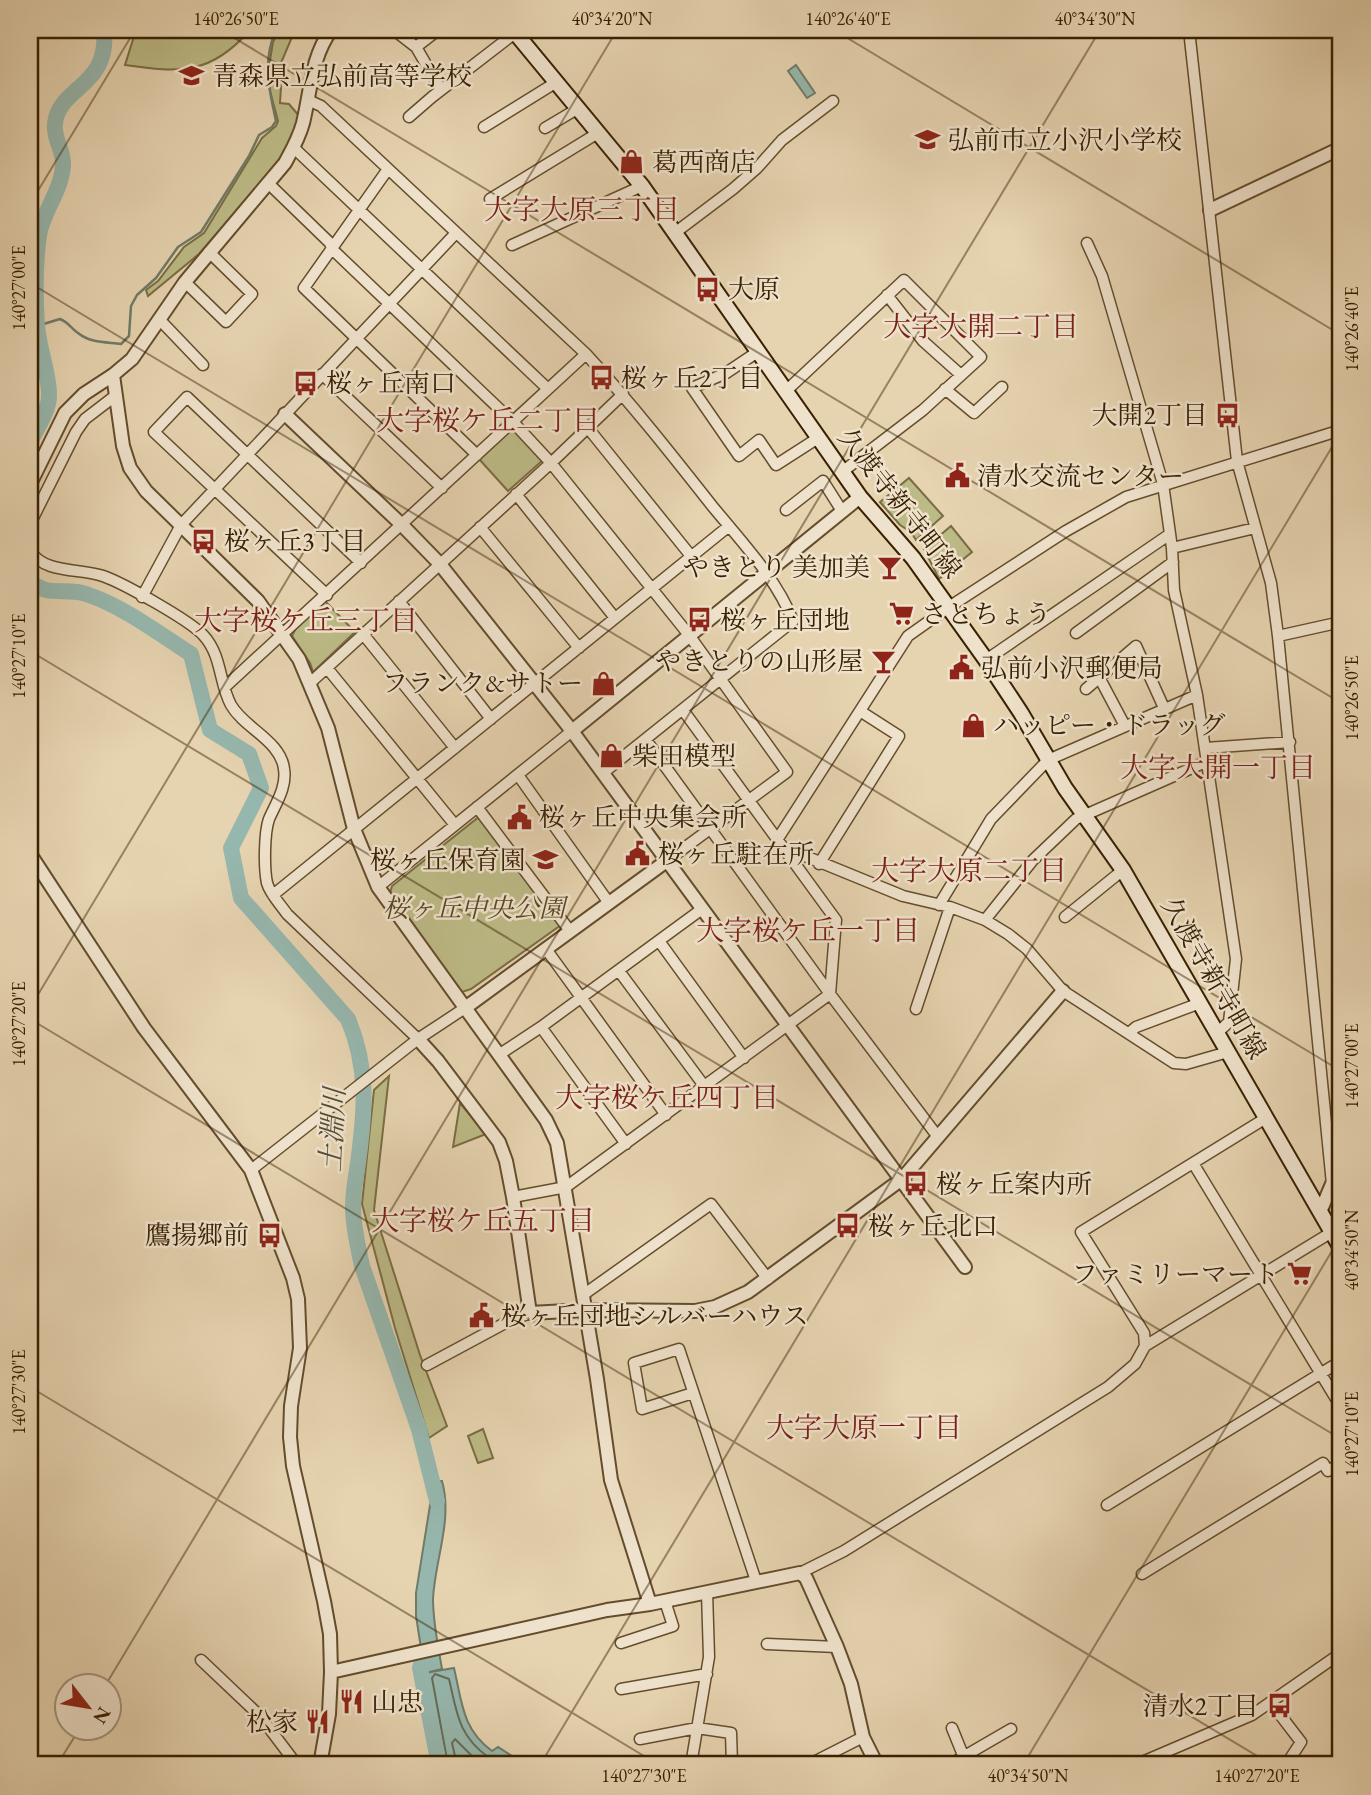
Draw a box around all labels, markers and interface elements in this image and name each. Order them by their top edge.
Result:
text: 140°26'50"E [193,7,279,30]
text: 40°34'20"N [572,7,653,30]
text: 140°26'40"E [805,7,891,30]
text: 40°34'30"N [1055,7,1136,30]
place label: 青森県立弘前高等学校 [212,59,472,93]
school or university icon: 青森県立弘前高等学校 [178,62,206,90]
place label: 弘前市立小沢小学校 [948,123,1182,157]
school or university icon: 弘前市立小沢小学校 [914,126,942,154]
place label: 葛西商店 [652,145,756,179]
shop icon: 葛西商店 [618,148,646,176]
district label: 大字大原三丁目 [484,191,680,227]
text: 140°27'00"E [7,245,30,331]
place label: 大原 [728,272,780,306]
bus stop icon: 大原 [694,275,722,303]
text: 140°26'40"E [1340,286,1363,372]
district label: 大字大開二丁目 [883,308,1079,344]
place label: 桜ヶ丘2丁目 [621,361,763,395]
bus stop icon: 桜ヶ丘2丁目 [587,364,615,392]
place label: 桜ヶ丘南口 [326,366,456,400]
bus stop icon: 桜ヶ丘南口 [292,369,320,397]
place label: 大開2丁目 [1092,398,1208,432]
bus stop icon: 大開2丁目 [1214,401,1242,429]
district label: 大字桜ケ丘二丁目 [376,402,600,438]
street label: 久渡寺新寺町線 [831,421,969,585]
place label: 清水交流センター [977,459,1184,493]
public building icon: 清水交流センター [943,462,971,490]
place label: 桜ヶ丘3丁目 [224,524,366,558]
bus stop icon: 桜ヶ丘3丁目 [190,527,218,555]
place label: やきとり 美加美 [683,550,870,584]
bar icon: やきとり 美加美 [876,553,904,581]
place label: さとちょう [921,597,1051,631]
supermarket icon: さとちょう [887,600,915,628]
district label: 大字桜ケ丘三丁目 [194,602,418,638]
place label: 桜ヶ丘団地 [720,603,850,637]
bus stop icon: 桜ヶ丘団地 [686,606,714,634]
text: 140°27'10"E [7,613,30,699]
place label: やきとりの山形屋 [655,644,863,678]
bar icon: やきとりの山形屋 [869,647,897,675]
place label: 弘前小沢郵便局 [981,651,1163,685]
public building icon: 弘前小沢郵便局 [947,654,975,682]
text: 140°26'50"E [1340,655,1363,741]
place label: フランク&サトー [382,666,583,700]
shop icon: フランク&サトー [589,669,617,697]
place label: ハッピー・ドラッグ [993,708,1225,742]
shop icon: ハッピー・ドラッグ [959,711,987,739]
place label: 柴田模型 [632,739,736,773]
shop icon: 柴田模型 [598,742,626,770]
district label: 大字大開一丁目 [1120,749,1316,785]
place label: 桜ヶ丘中央集会所 [539,800,747,834]
public building icon: 桜ヶ丘中央集会所 [505,803,533,831]
place label: 桜ヶ丘駐在所 [658,837,814,871]
public building icon: 桜ヶ丘駐在所 [624,840,652,868]
place label: 桜ヶ丘保育園 [370,843,526,877]
school or university icon: 桜ヶ丘保育園 [532,846,560,874]
district label: 大字大原二丁目 [871,852,1067,888]
park label: 桜ヶ丘中央公園 [383,891,569,925]
street label: 久渡寺新寺町線 [1154,891,1274,1065]
district label: 大字桜ケ丘一丁目 [696,912,920,948]
text: 140°27'20"E [7,981,30,1067]
text: 140°27'00"E [1340,1023,1363,1109]
district label: 大字桜ケ丘四丁目 [555,1079,779,1115]
water label: 土淵川 [312,1084,352,1173]
place label: 桜ヶ丘案内所 [936,1167,1092,1201]
bus stop icon: 桜ヶ丘案内所 [902,1170,930,1198]
district label: 大字桜ケ丘五丁目 [371,1202,595,1238]
place label: 桜ヶ丘北口 [868,1209,998,1243]
text: 40°34'50"N [1340,1209,1363,1290]
bus stop icon: 桜ヶ丘北口 [834,1212,862,1240]
place label: 鷹揚郷前 [145,1218,249,1252]
bus stop icon: 鷹揚郷前 [255,1221,283,1249]
place label: ファミリーマート [1072,1257,1279,1291]
supermarket icon: ファミリーマート [1285,1260,1313,1288]
place label: 桜ヶ丘団地シルバーハウス [501,1299,808,1333]
public building icon: 桜ヶ丘団地シルバーハウス [467,1302,495,1330]
text: 140°27'30"E [7,1349,30,1435]
text: 140°27'10"E [1340,1391,1363,1477]
district label: 大字大原一丁目 [766,1409,962,1445]
north arrow [52,1672,122,1742]
place label: 山忠 [371,1685,423,1719]
restaurant icon: 山忠 [337,1688,365,1716]
place label: 清水2丁目 [1143,1689,1259,1723]
bus stop icon: 清水2丁目 [1265,1692,1293,1720]
text: N [87,1702,117,1729]
place label: 松家 [246,1705,298,1739]
restaurant icon: 松家 [304,1708,332,1736]
text: 140°27'30"E [601,1764,687,1787]
text: 40°34'50"N [988,1764,1069,1787]
text: 140°27'20"E [1214,1764,1300,1787]

